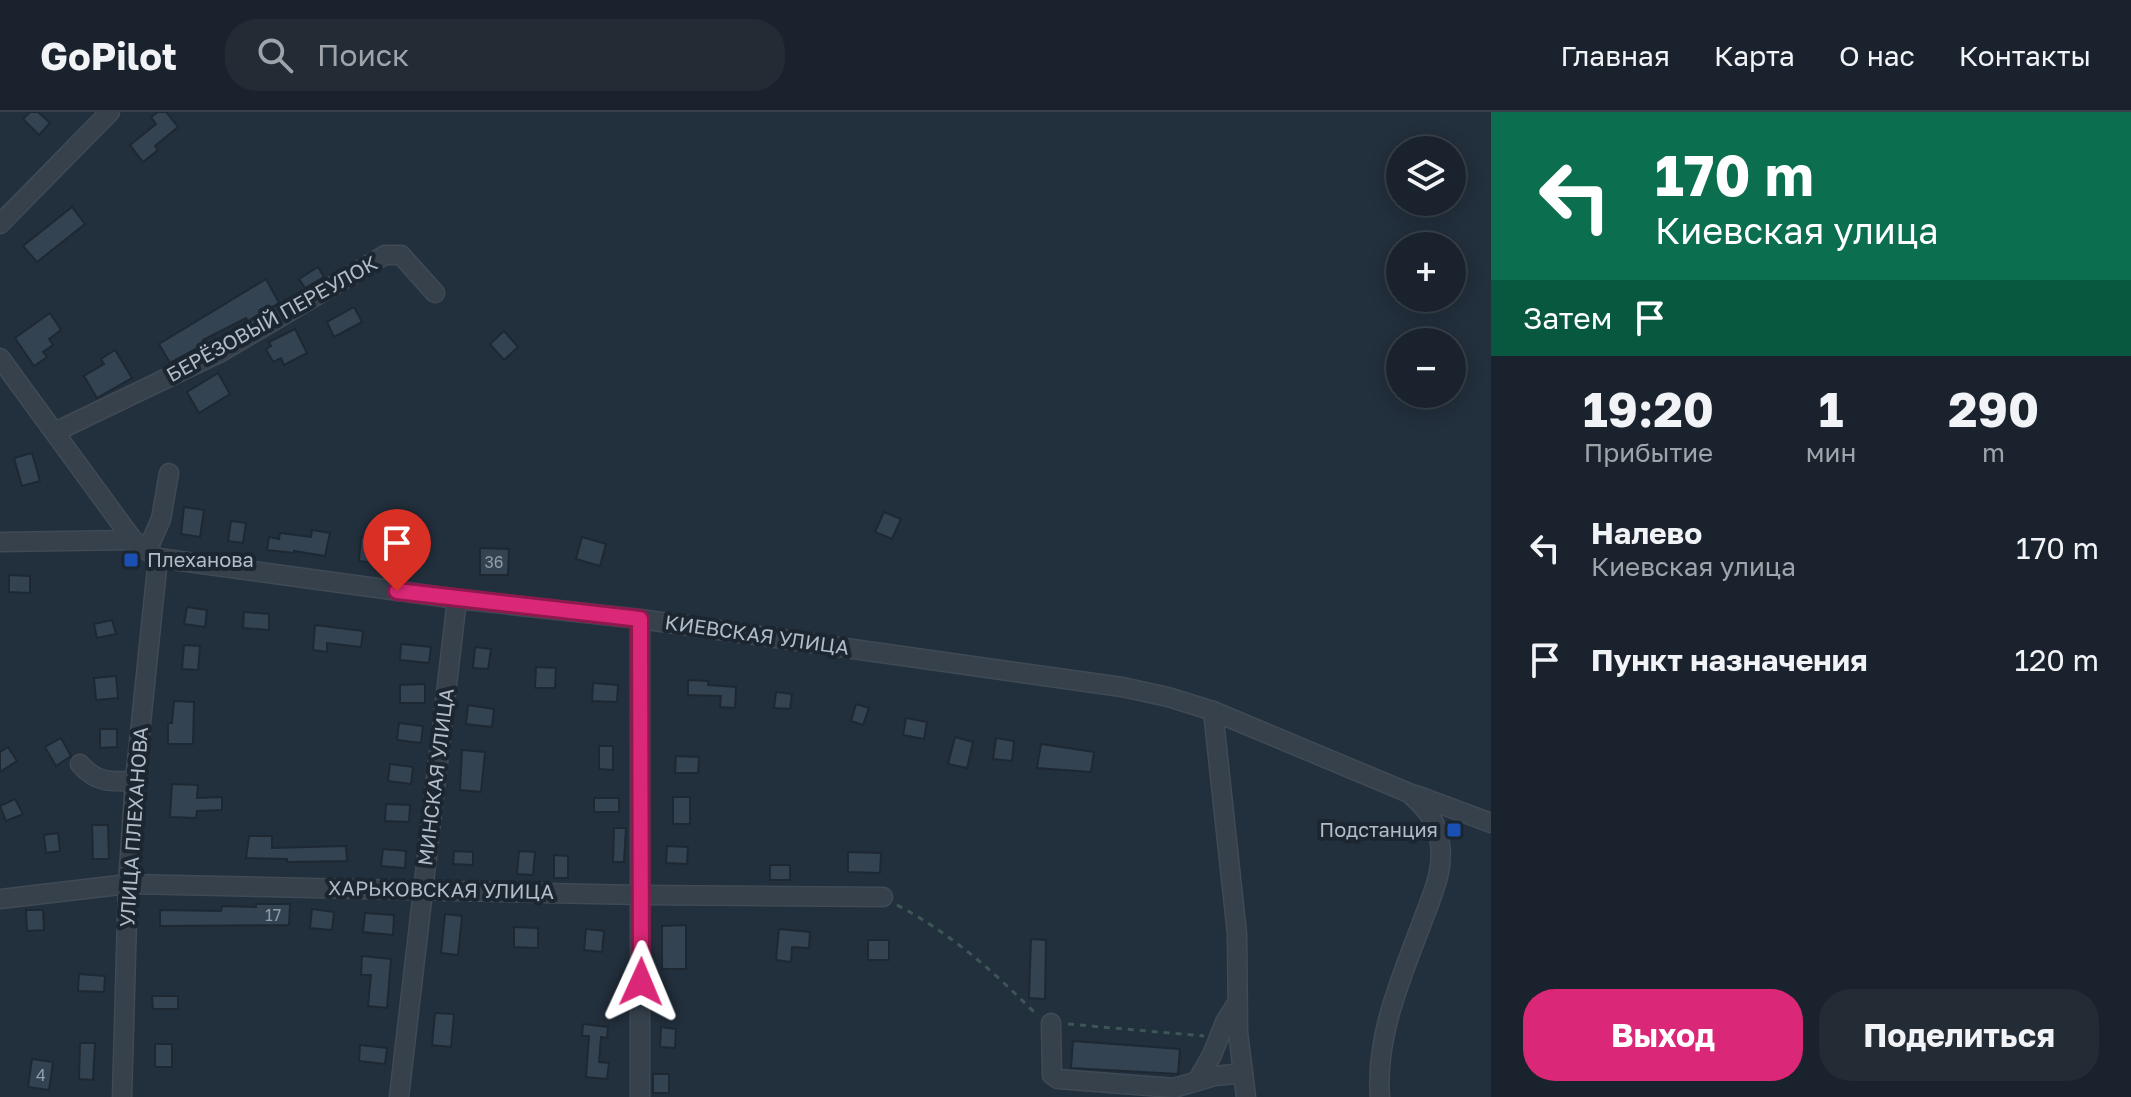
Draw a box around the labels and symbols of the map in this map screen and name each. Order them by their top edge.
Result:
street label: БЕРЁЗОВЫЙ ПЕРЕУЛОК [162,250,381,386]
pin [363,509,431,591]
place label: Плеханова [147,547,254,571]
marker: Плеханова [122,551,140,569]
house number: 36 [484,552,504,572]
street label: КИЕВСКАЯ УЛИЦА [664,609,851,659]
street label: МИНСКАЯ УЛИЦА [412,687,458,867]
street label: УЛИЦА ПЛЕХАНОВА [114,726,152,928]
place label: Подстанция [1319,817,1438,841]
marker: Подстанция [1445,821,1463,839]
street label: ХАРЬКОВСКАЯ УЛИЦА [328,875,554,903]
house number: 17 [265,905,281,925]
position arrow [599,940,683,1024]
house number: 4 [36,1065,46,1085]

